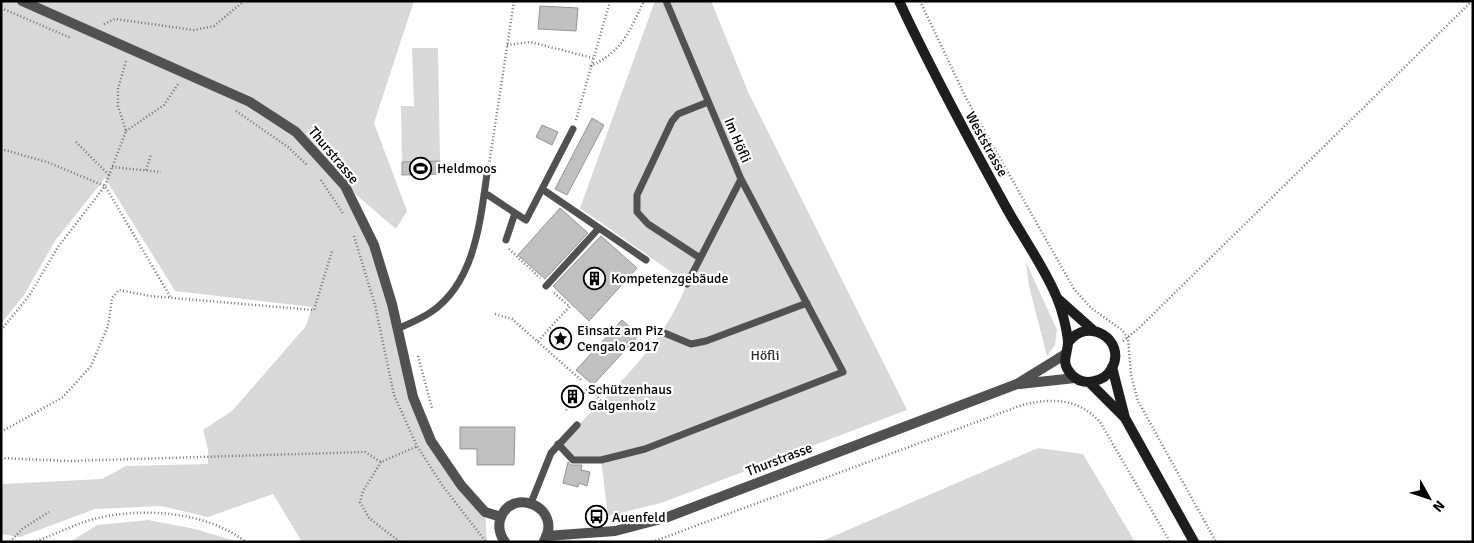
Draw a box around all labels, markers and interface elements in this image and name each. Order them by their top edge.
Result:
street label: Weststrasse [962,109,1011,180]
street label: Im Höfli [720,115,755,165]
street label: Thurstrasse [305,123,363,188]
sports icon: Heldmoos [409,156,433,180]
place label: Heldmoos [437,160,497,177]
building icon: Kompetenzgebäude [583,266,607,290]
place label: Kompetenzgebäude [611,270,729,287]
place label: Einsatz am Piz Cengalo 2017 [577,322,663,355]
place icon: Einsatz am Piz Cengalo 2017 [549,326,573,350]
park label: Höfli [750,347,780,364]
place label: Schützenhaus Galgenholz [588,381,672,414]
building icon: Schützenhaus Galgenholz [560,385,584,409]
street label: Thurstrasse [744,439,815,480]
north arrow [1404,473,1454,523]
text: N [1429,497,1448,515]
bus stop icon: Auenfeld [584,505,608,529]
place label: Auenfeld [612,509,666,526]

